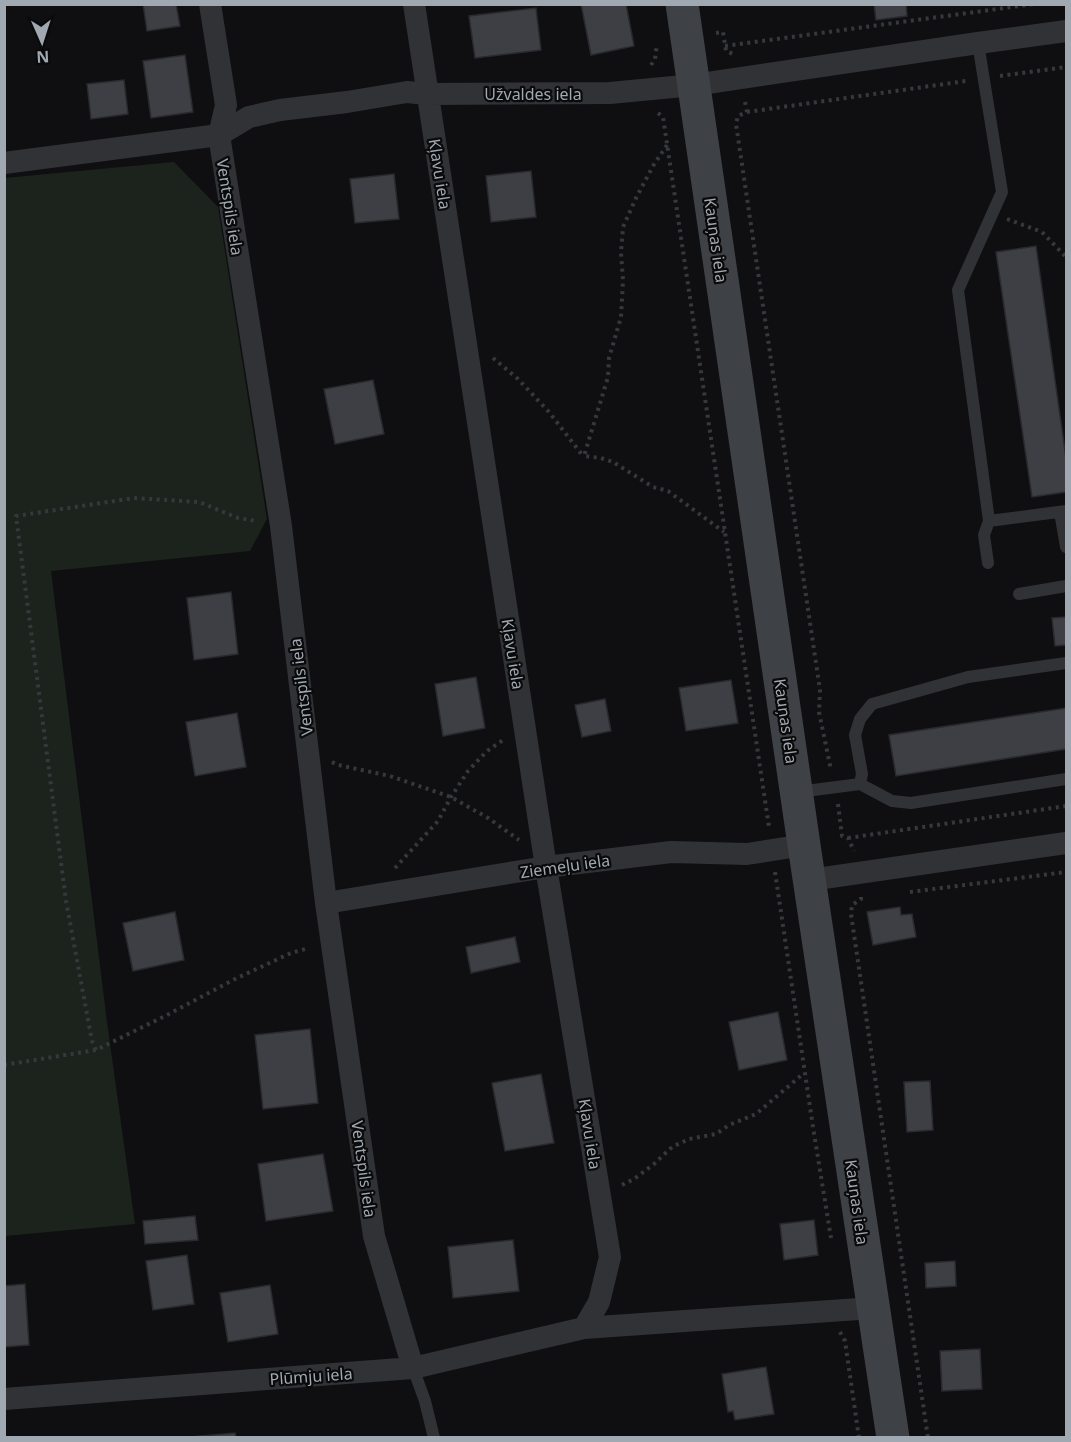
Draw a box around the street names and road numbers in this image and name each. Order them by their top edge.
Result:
street label: Užvaldes iela [484,83,582,105]
street label: Kļavu iela [424,137,456,211]
street label: Ventspils iela [211,157,249,257]
street label: Kauņas iela [699,196,733,284]
street label: Kļavu iela [497,617,529,691]
street label: Ventspils iela [284,637,318,737]
street label: Kauņas iela [769,677,803,765]
street label: Ziemeļu iela [519,849,611,883]
street label: Kļavu iela [574,1097,606,1171]
street label: Ventspils iela [346,1119,382,1219]
street label: Kauņas iela [840,1158,874,1246]
street label: Plūmju iela [269,1362,353,1390]

